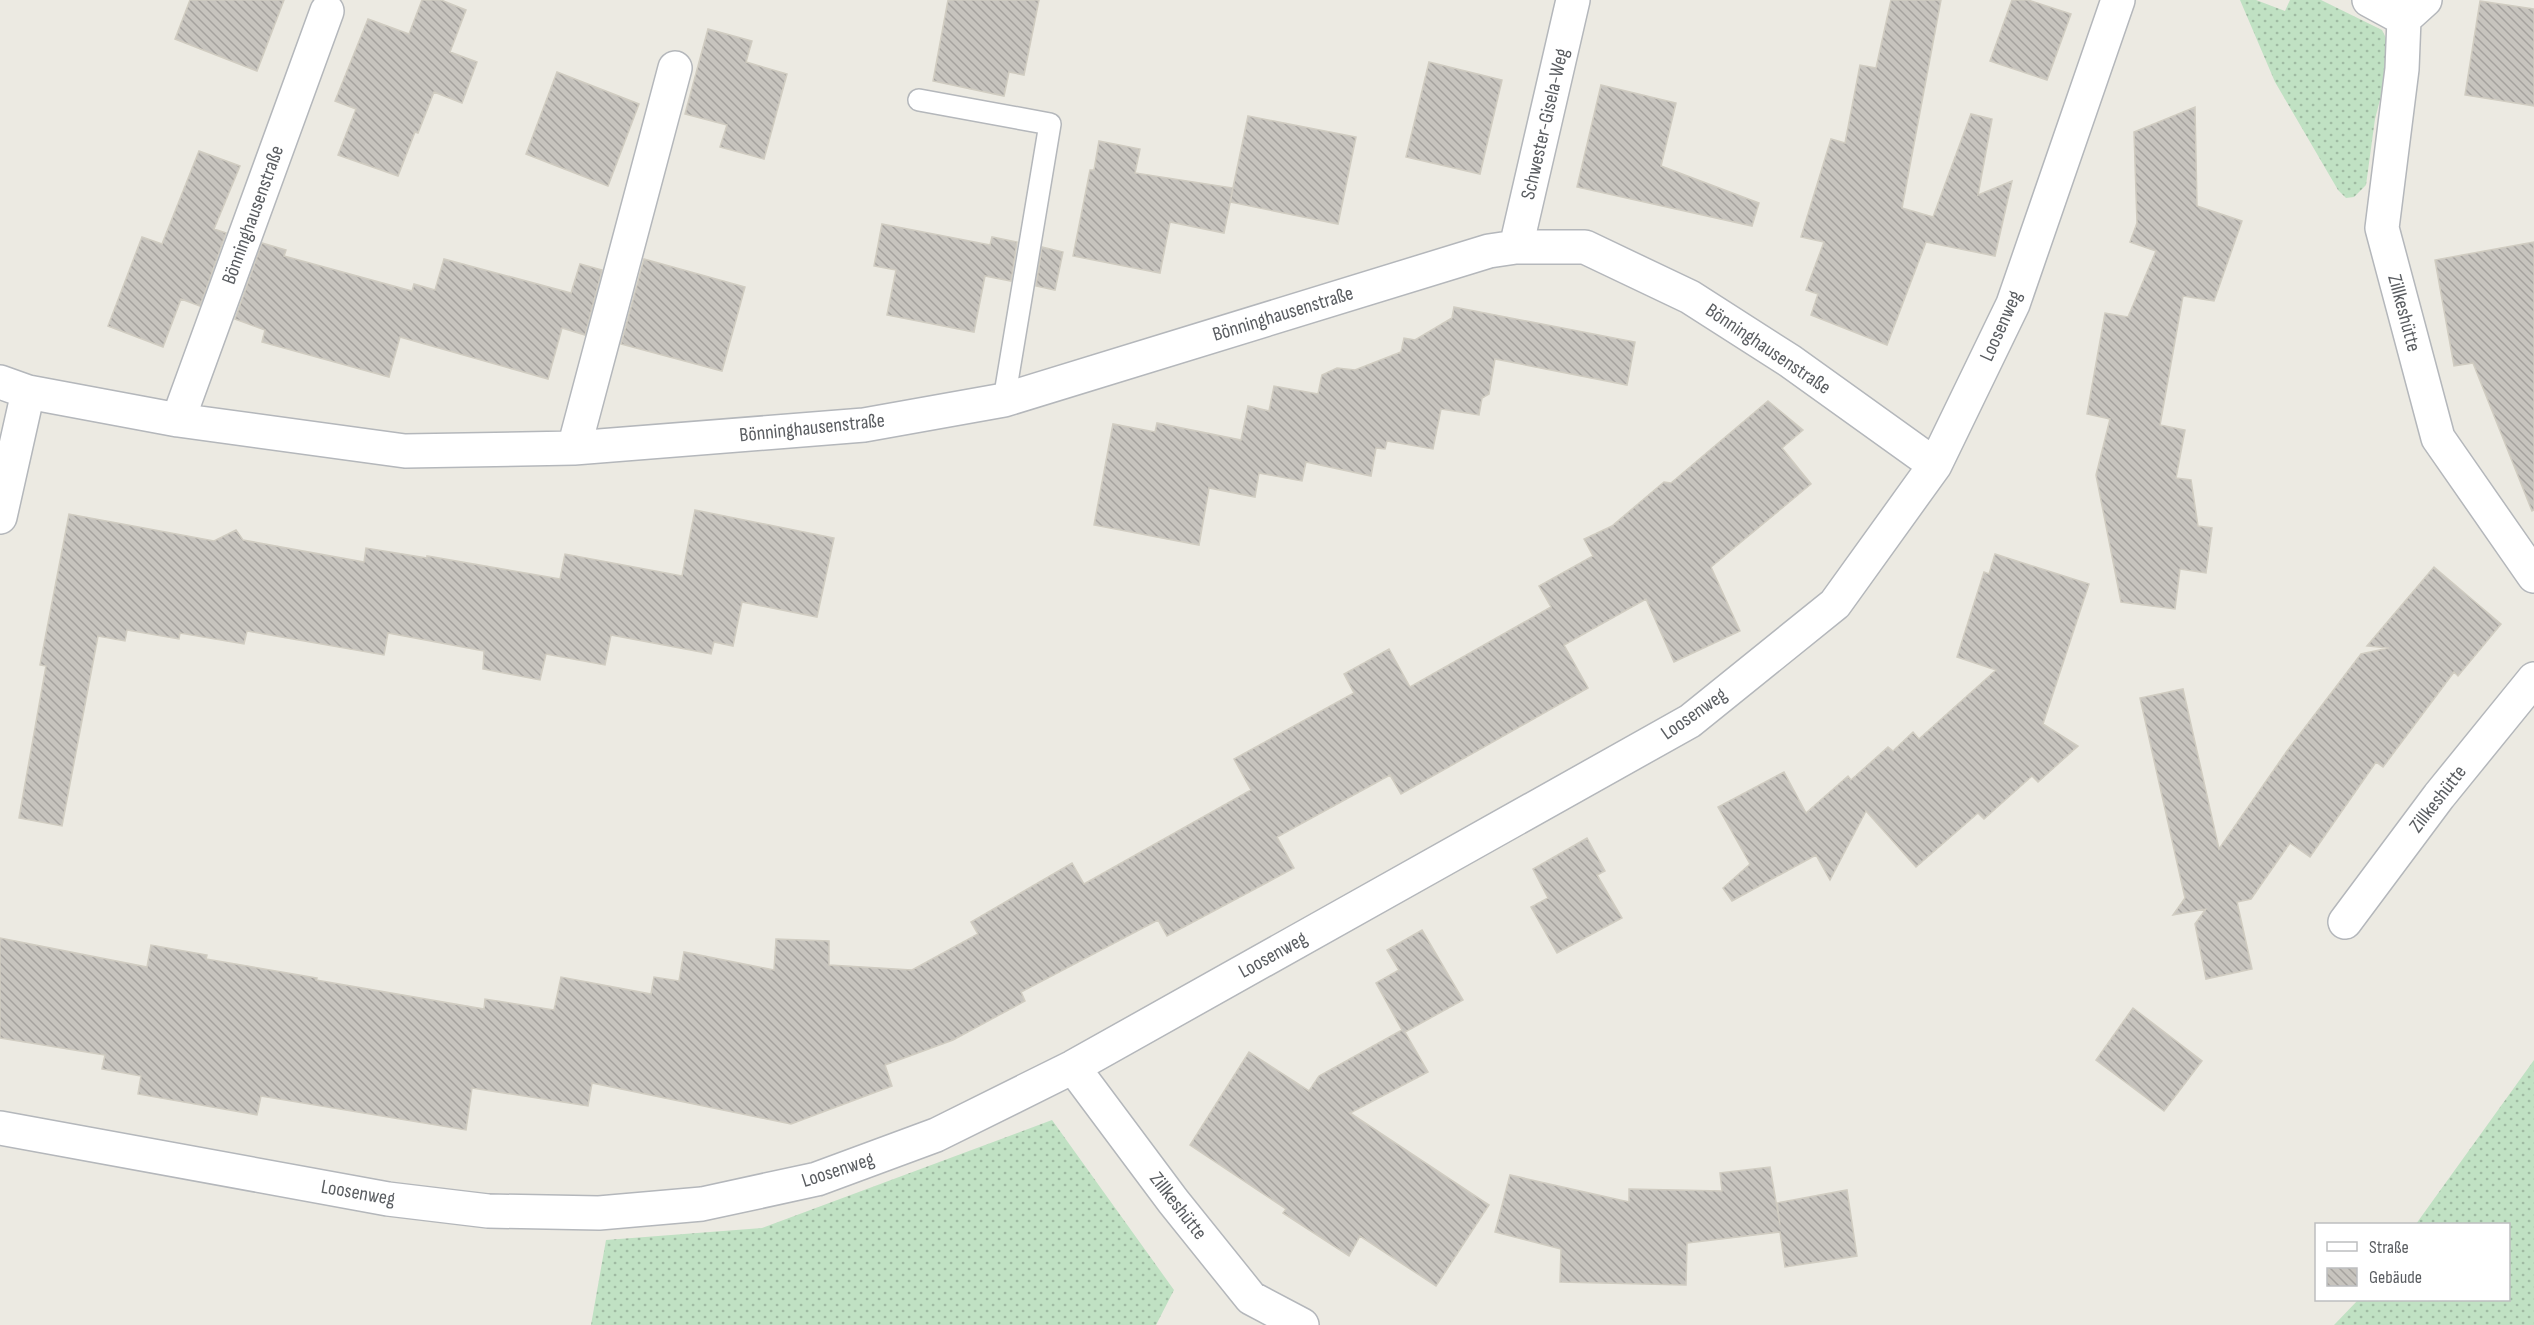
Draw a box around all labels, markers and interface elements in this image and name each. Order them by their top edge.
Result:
street label: Schwester-Gisela-Weg [1516,46,1574,202]
street label: Bönninghausenstraße [217,142,289,288]
street label: Zillkeshütte [2382,272,2426,354]
street label: Bönninghausenstraße [1210,281,1356,347]
street label: Loosenweg [1975,287,2027,365]
street label: Bönninghausenstraße [1701,298,1835,400]
street label: Bönninghausenstraße [738,408,886,448]
street label: Loosenweg [1657,683,1731,745]
street label: Zillkeshütte [2404,760,2472,838]
street label: Loosenweg [1235,926,1312,984]
street label: Loosenweg [799,1147,877,1193]
street label: Zillkeshütte [1144,1167,1212,1245]
street label: Loosenweg [319,1175,397,1211]
legend [2315,1223,2510,1301]
text: Straße [2369,1237,2409,1258]
text: Gebäude [2369,1267,2422,1288]

